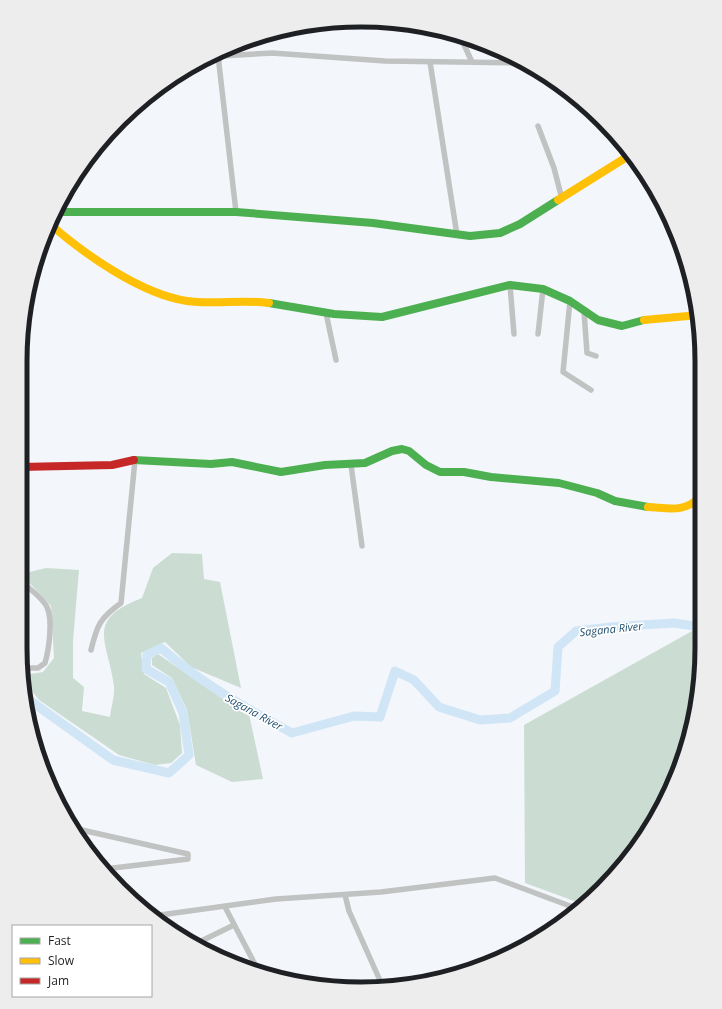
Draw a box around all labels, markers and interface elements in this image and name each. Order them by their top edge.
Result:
water label: Sagana River [579,618,644,639]
water label: Sagana River [223,690,286,734]
legend [12,925,152,997]
text: Fast [48,932,71,949]
text: Slow [48,952,75,969]
text: Jam [47,972,69,989]

